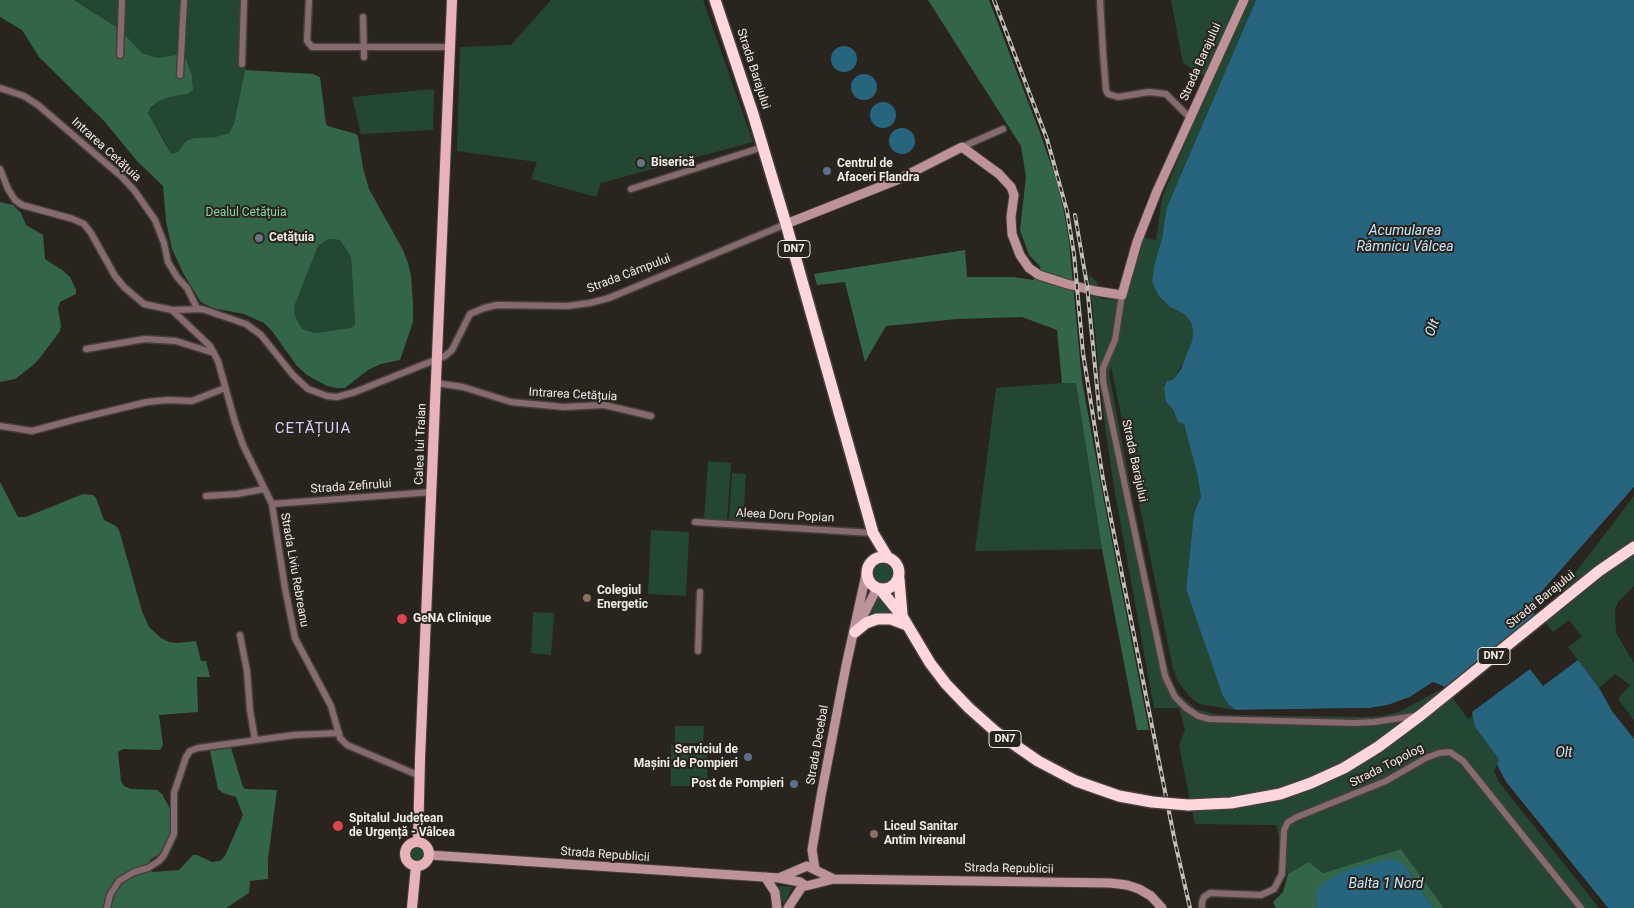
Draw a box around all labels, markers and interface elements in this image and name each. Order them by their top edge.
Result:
street label: Strada Barajului [1177,21,1225,103]
street label: Strada Barajului [733,27,773,111]
street label: Intrarea Cetățuia [68,115,144,185]
place label: Biserică [651,156,695,170]
marker: Biserică [635,157,647,169]
place label: Centrul de Afaceri Flandra [837,157,919,185]
marker: Centrul de Afaceri Flandra [821,165,833,177]
park label: Dealul Cetățuia [206,206,286,220]
water label: Acumularea Râmnicu Vâlcea [1356,223,1454,256]
place label: Cetățuia [269,231,314,245]
marker: Cetățuia [253,232,265,244]
road number: DN7 [778,240,810,258]
street label: Strada Câmpului [585,251,673,297]
water label: Olt [1422,317,1444,339]
street label: Intrarea Cetățuia [528,385,618,405]
street label: Calea lui Traian [412,403,430,485]
street label: Strada Barajului [1118,418,1150,504]
district label: CETĂȚUIA [274,420,352,438]
street label: Strada Zefirului [310,477,392,497]
street label: Aleea Doru Popian [735,506,835,526]
street label: Strada Liviu Rebreanu [277,512,311,628]
street label: Strada Barajului [1504,568,1578,632]
place label: Colegiul Energetic [597,584,648,612]
marker: Colegiul Energetic [581,592,593,604]
marker: GeNA Clinique [395,612,409,626]
place label: GeNA Clinique [413,612,491,626]
road number: DN7 [1478,648,1510,664]
street label: Strada Decebal [804,704,832,786]
road number: DN7 [989,731,1021,748]
street label: Strada Topolog [1348,741,1426,791]
place label: Serviciul de Mașini de Pompieri [634,743,738,771]
water label: Olt [1555,745,1573,761]
marker: Serviciul de Mașini de Pompieri [742,751,754,763]
place label: Post de Pompieri [691,777,784,791]
marker: Post de Pompieri [788,778,800,790]
place label: Spitalul Județean de Urgență - Vâlcea [349,812,455,840]
marker: Spitalul Județean de Urgență - Vâlcea [331,819,345,833]
place label: Liceul Sanitar Antim Ivireanul [884,820,966,848]
marker: Liceul Sanitar Antim Ivireanul [868,828,880,840]
street label: Strada Republicii [560,845,650,865]
street label: Strada Republicii [964,861,1054,877]
water label: Balta 1 Nord [1348,876,1424,892]

